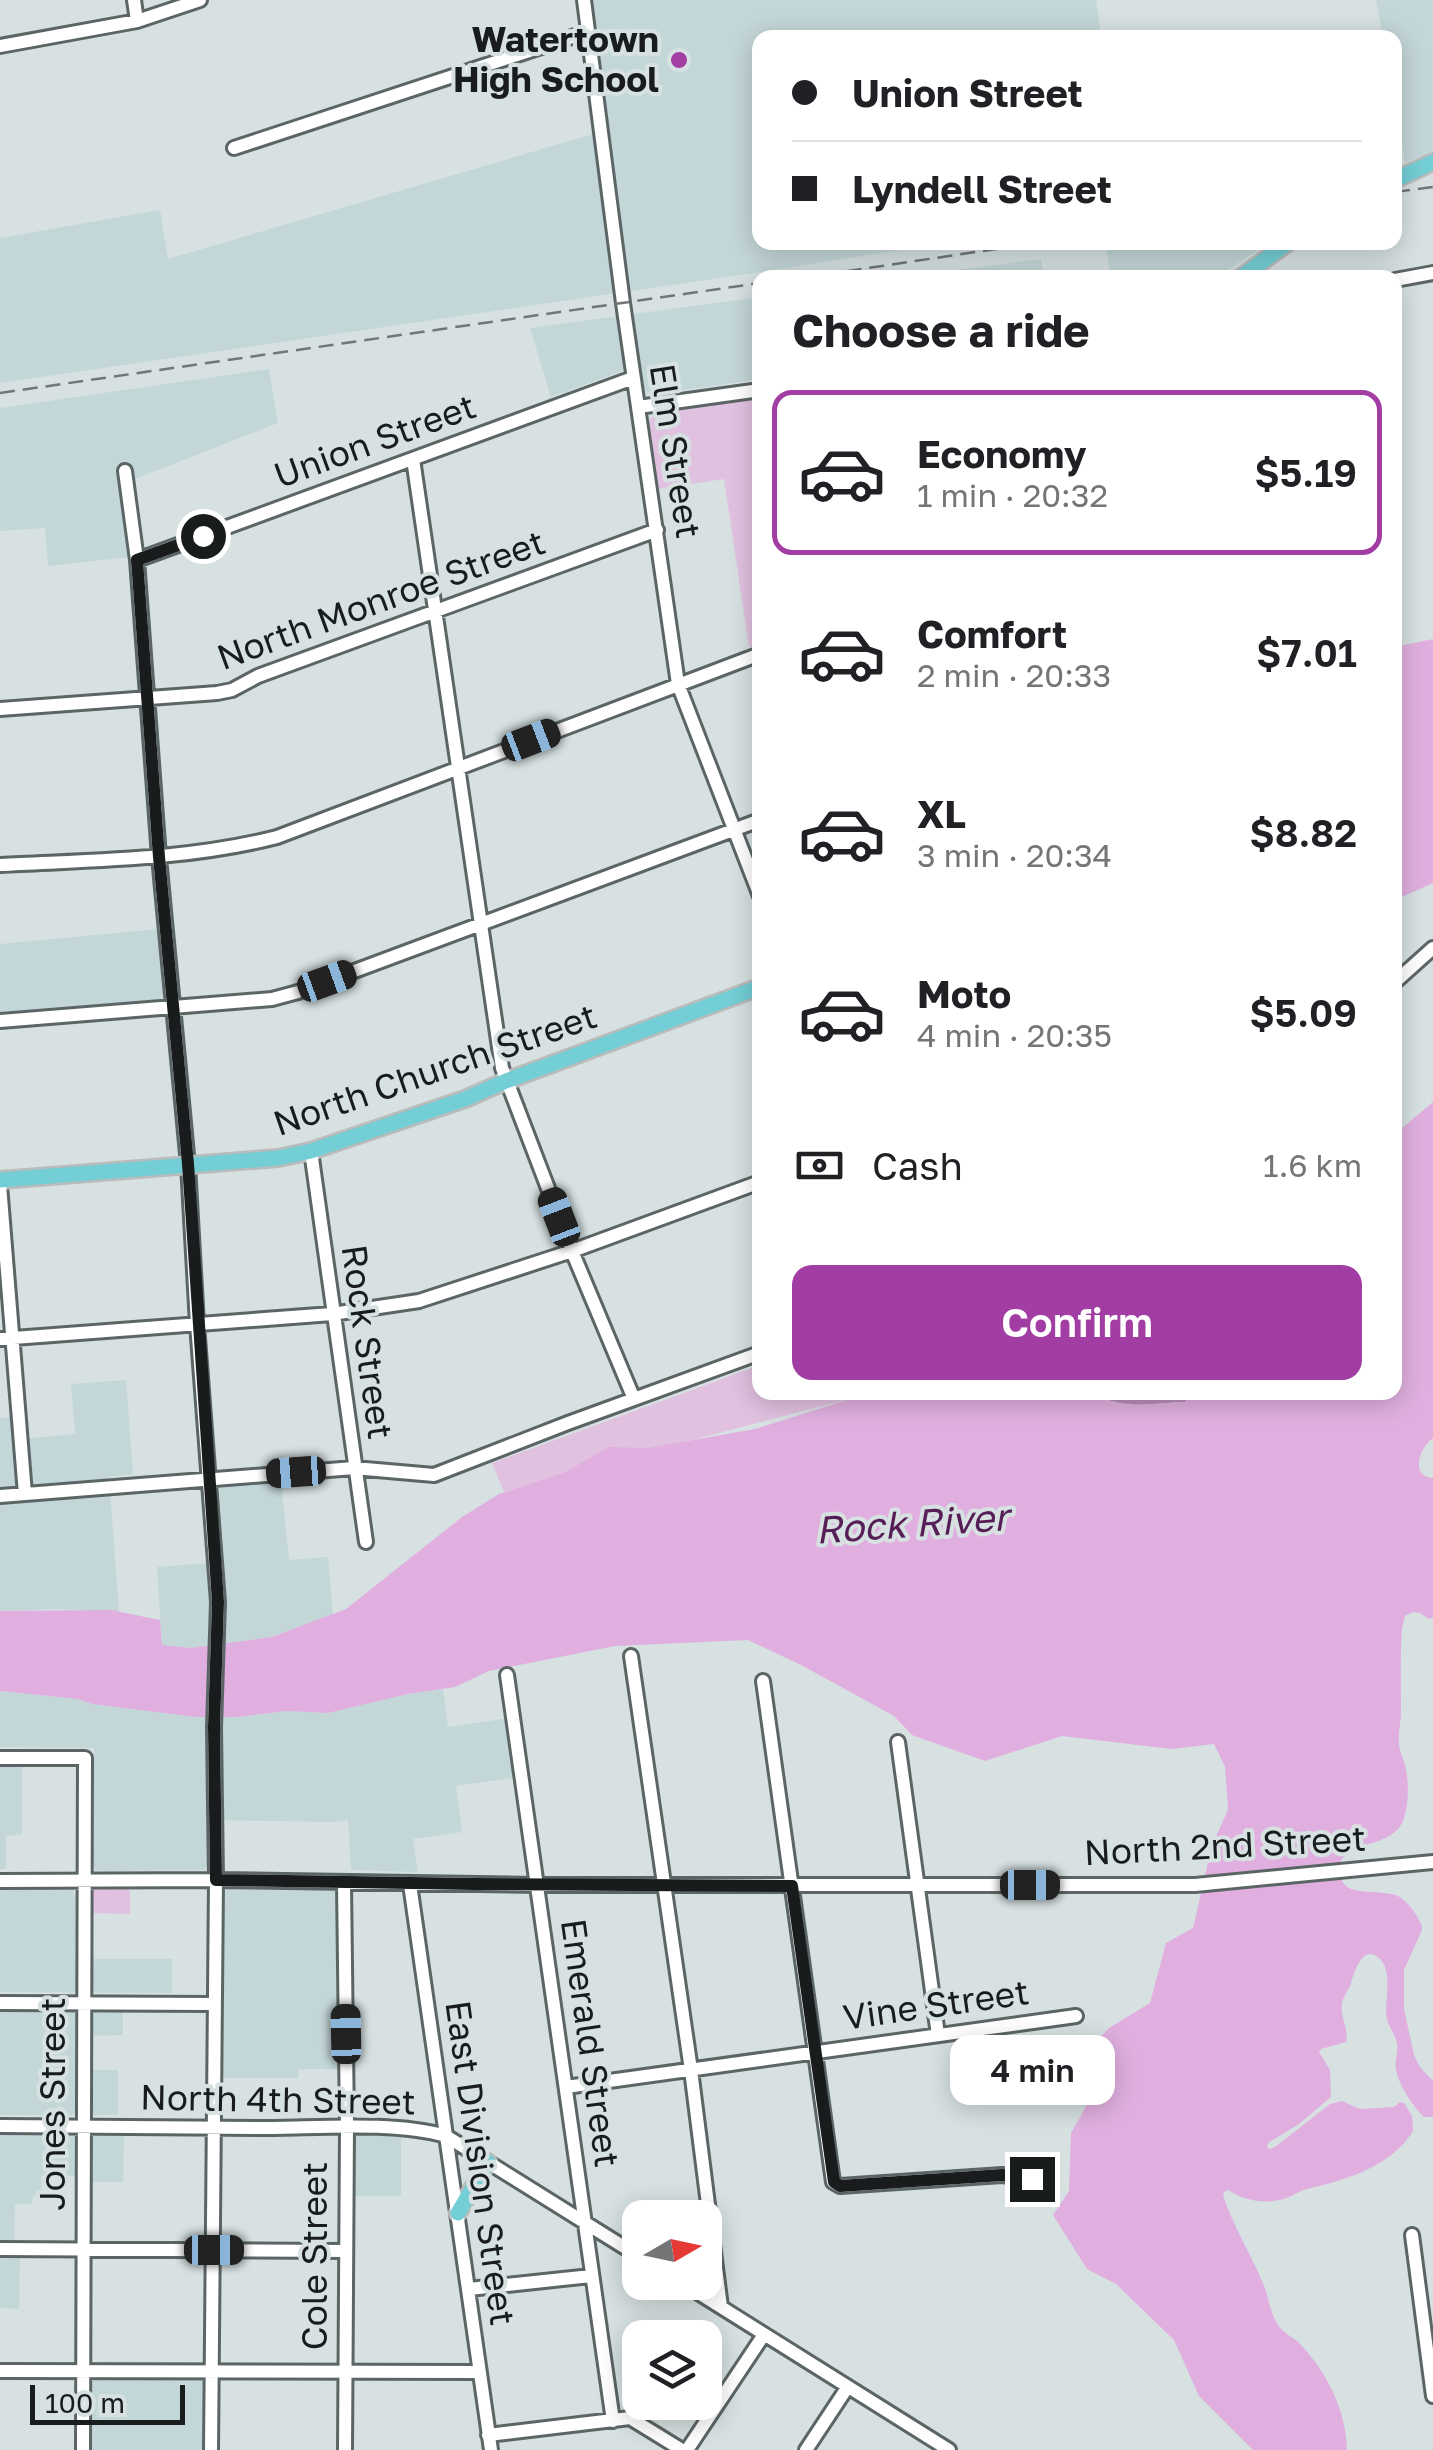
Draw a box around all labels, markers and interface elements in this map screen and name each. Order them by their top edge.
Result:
place label: Watertown High School [453,18,659,100]
marker: Watertown High School [668,49,690,71]
text: Union Street [852,70,1083,115]
text: Lyndell Street [852,166,1112,211]
text: Choose a ride [792,303,1090,357]
street label: Elm Street [641,361,710,541]
street label: Union Street [268,384,481,496]
icon: car [797,428,887,518]
text: Economy [917,431,1086,476]
text: $5.19 [1255,450,1357,495]
text: 1 min · 20:32 [917,476,1108,514]
route start [181,514,226,559]
street label: North Monroe Street [211,520,550,678]
icon: car [797,608,887,698]
text: Comfort [917,611,1067,656]
text: $7.01 [1256,630,1357,675]
text: 2 min · 20:33 [917,656,1111,694]
car [498,715,564,765]
icon: car [797,788,887,878]
text: XL [917,791,966,836]
text: $8.82 [1250,810,1357,855]
text: 3 min · 20:34 [917,836,1112,874]
car [294,957,360,1005]
icon: car [797,968,887,1058]
text: Moto [917,971,1011,1016]
text: $5.09 [1249,990,1357,1035]
street label: North Church Street [268,994,602,1144]
text: 4 min · 20:35 [917,1016,1112,1054]
icon: cash [792,1138,847,1193]
text: Cash [872,1143,963,1188]
text: 1.6 km [1263,1146,1362,1184]
car [534,1184,584,1250]
street label: Rock Street [334,1242,402,1442]
button: Confirm [792,1265,1362,1380]
car [265,1455,327,1489]
water label: Rock River [814,1493,1015,1552]
street label: North 2nd Street [1083,1817,1367,1873]
car [1000,1870,1060,1900]
street label: Emerald Street [553,1916,629,2170]
street label: Vine Street [840,1970,1031,2038]
street label: Jones Street [31,1997,73,2211]
street label: East Division Street [437,1998,525,2328]
car [330,2004,362,2064]
callout: 4 min [950,2034,1114,2104]
text: 4 min [990,2051,1075,2089]
street label: North 4th Street [140,2076,416,2122]
route end [1010,2157,1055,2202]
street label: Cole Street [293,2162,335,2350]
north arrow [622,2200,722,2300]
map controls [622,2200,722,2420]
car [184,2235,244,2265]
button: layers [622,2320,722,2420]
scale bar [30,2380,185,2424]
text: 100 m [45,2386,125,2419]

